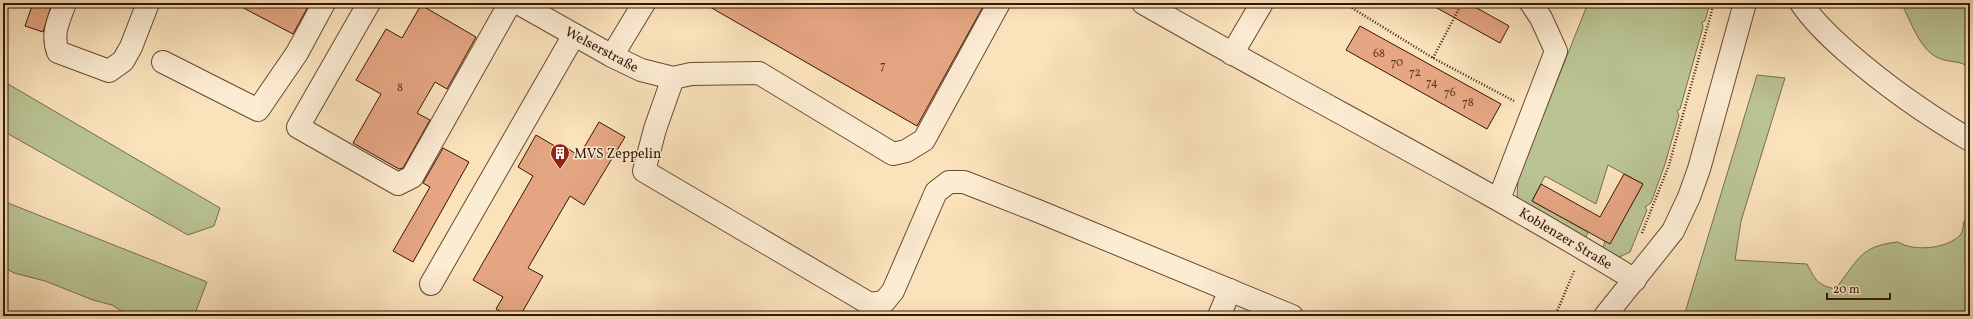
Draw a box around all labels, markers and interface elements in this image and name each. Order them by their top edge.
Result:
street label: Welserstraße [561,23,642,78]
house number: 68 [1373,46,1385,62]
house number: 70 [1391,55,1403,71]
house number: 7 [880,58,886,74]
house number: 72 [1409,65,1421,81]
house number: 74 [1426,75,1438,91]
house number: 8 [397,80,403,96]
house number: 76 [1444,85,1456,101]
house number: 78 [1462,95,1474,111]
building icon: MVS Zeppelin [549,142,571,170]
place label: MVS Zeppelin [574,145,661,164]
street label: Koblenzer Straße [1515,204,1616,275]
scale bar [1827,275,1890,301]
text: 20 m [1833,282,1860,298]

